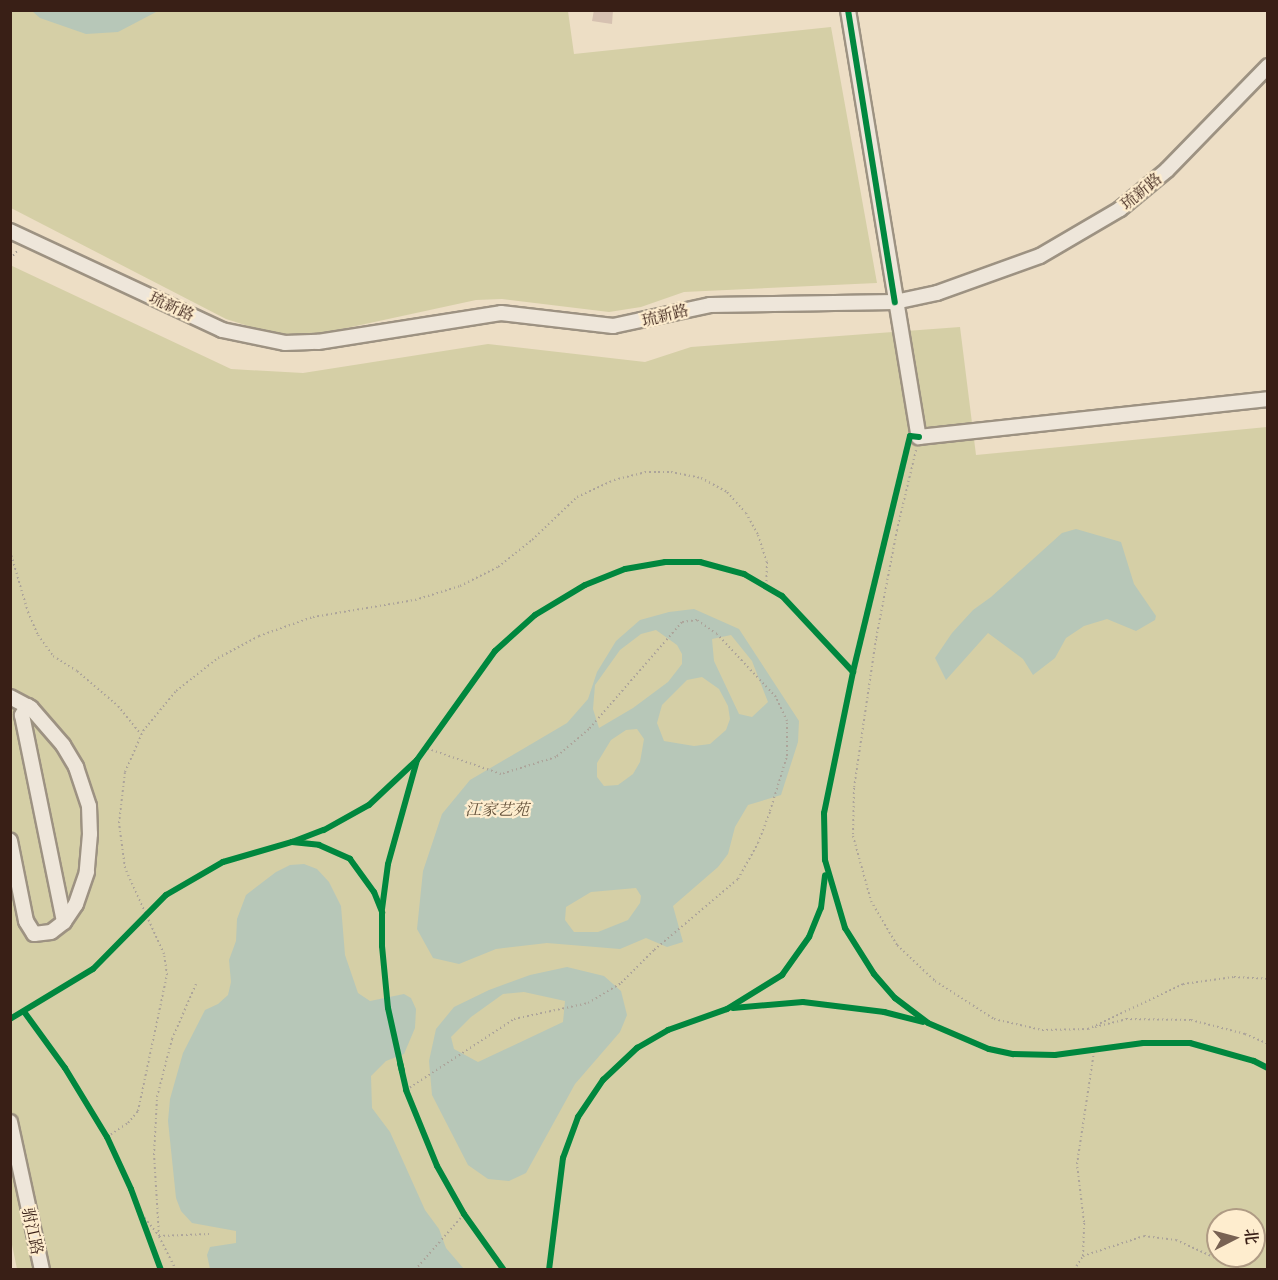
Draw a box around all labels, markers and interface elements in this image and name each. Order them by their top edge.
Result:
street label: 琉新路 [1116,168,1166,214]
street label: 琉新路 [146,287,198,325]
street label: 琉新路 [639,300,691,330]
park label: 江家艺苑 [465,799,529,819]
street label: 驸江路 [19,1206,47,1256]
north arrow [1206,1208,1266,1268]
text: 北 [1241,1227,1263,1245]

